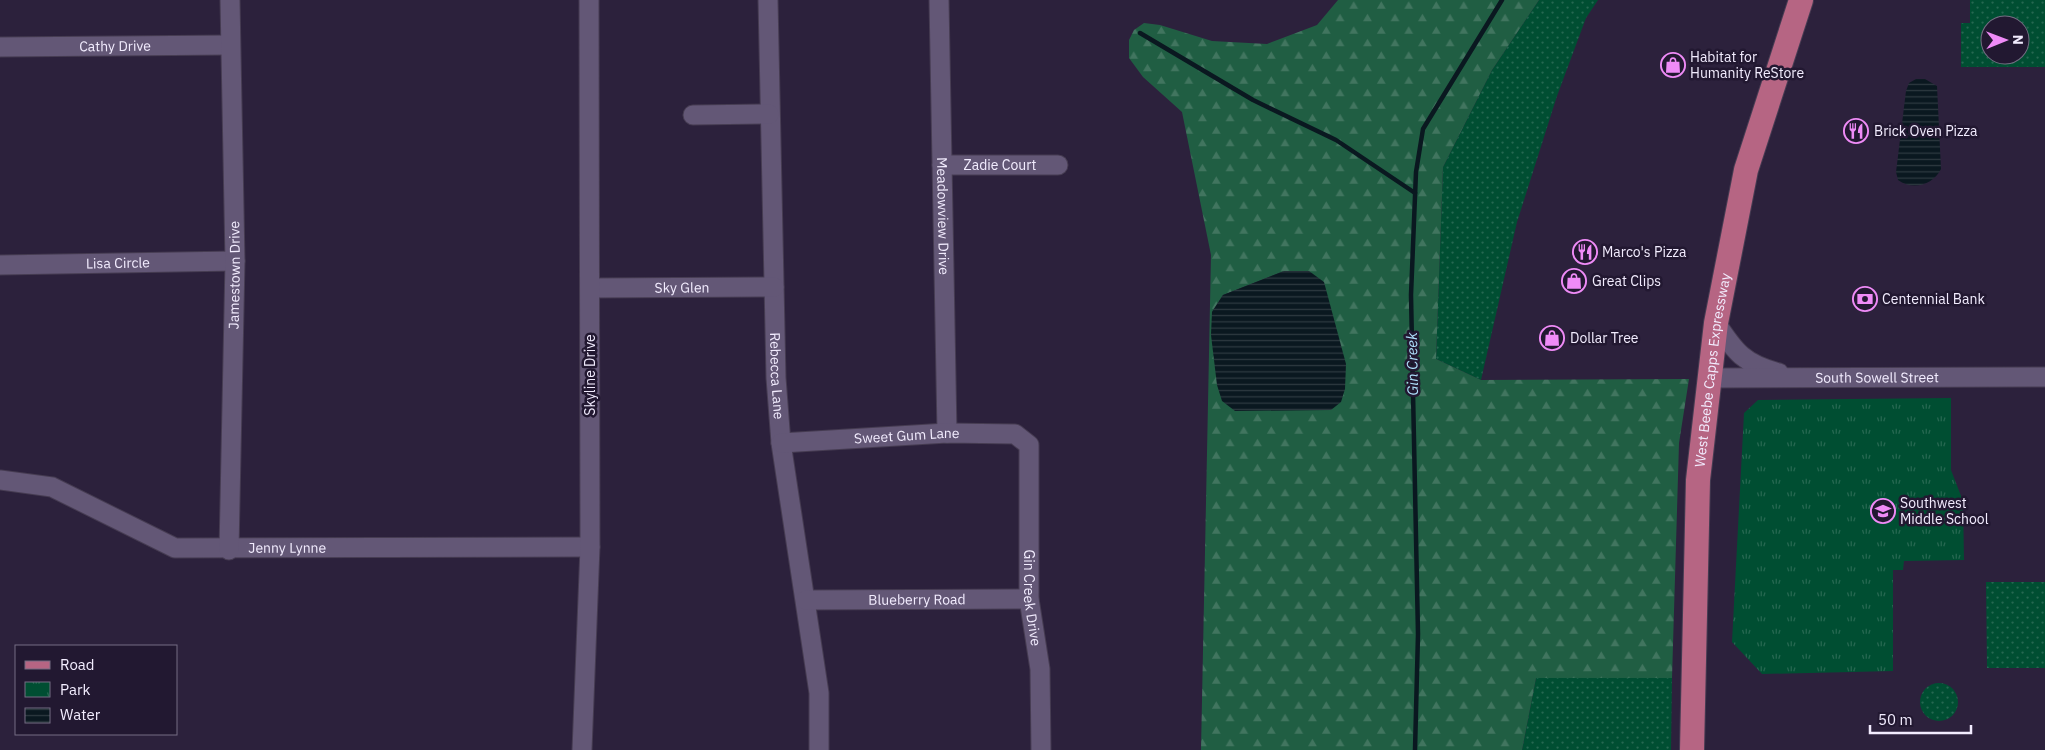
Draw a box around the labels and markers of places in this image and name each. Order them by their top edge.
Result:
place label: Habitat for Humanity ReStore [1690,48,1804,82]
shop icon: Habitat for Humanity ReStore [1660,52,1686,78]
restaurant icon: Brick Oven Pizza [1843,118,1869,144]
place label: Brick Oven Pizza [1874,122,1978,140]
restaurant icon: Marco's Pizza [1572,239,1598,265]
place label: Marco's Pizza [1602,243,1687,261]
shop icon: Great Clips [1561,268,1587,294]
place label: Great Clips [1592,272,1661,290]
bank icon: Centennial Bank [1852,286,1878,312]
place label: Centennial Bank [1882,290,1985,308]
shop icon: Dollar Tree [1539,325,1565,351]
place label: Dollar Tree [1570,329,1639,347]
place label: Southwest Middle School [1900,494,1989,528]
school or university icon: Southwest Middle School [1870,498,1896,524]

